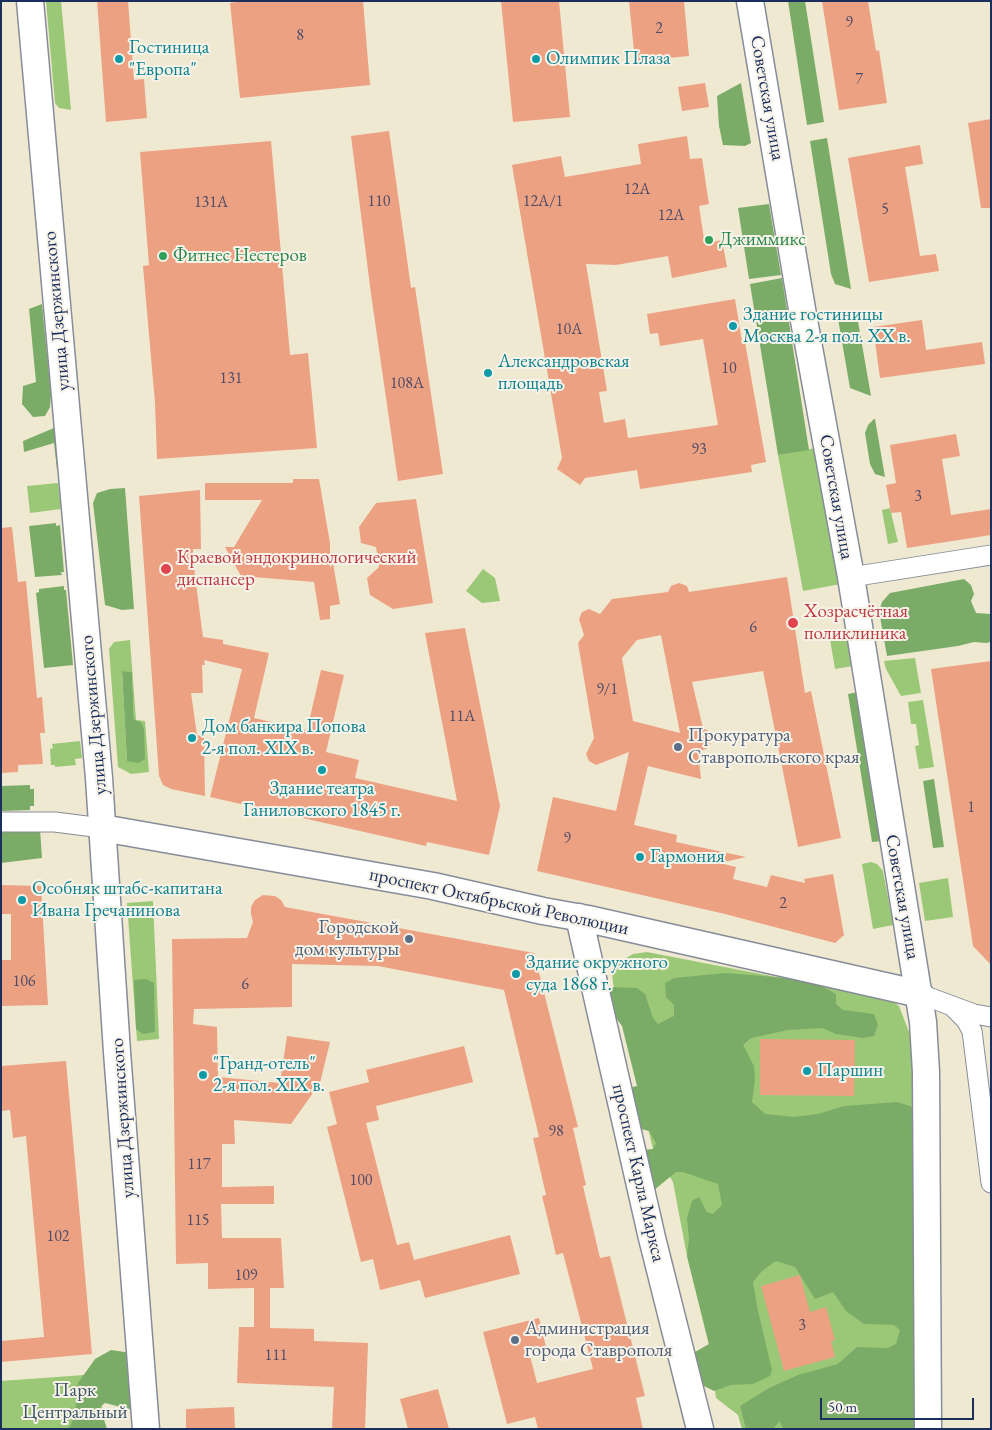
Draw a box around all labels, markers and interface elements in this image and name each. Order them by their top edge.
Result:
house number: 9 [845,13,853,33]
house number: 2 [655,19,663,39]
house number: 8 [296,26,304,46]
street label: Советская улица [745,34,789,162]
place label: Гостиница "Европа" [129,37,209,81]
place label: Олимпик Плаза [546,48,671,70]
marker: Гостиница "Европа" [113,53,125,65]
marker: Олимпик Плаза [530,53,542,65]
house number: 7 [855,70,863,90]
house number: 12А [624,180,650,200]
house number: 110 [367,192,391,212]
house number: 12А/1 [523,192,563,212]
house number: 131А [194,193,228,213]
house number: 5 [881,200,889,220]
house number: 12А [658,206,684,226]
place label: Джиммикс [719,229,806,251]
street label: улица Дзержинского [39,230,75,392]
marker: Джиммикс [703,234,715,246]
place label: Фитнес Нестеров [173,245,307,267]
marker: Фитнес Нестеров [157,250,169,262]
place label: Здание гостиницы Москва 2-я пол. ХХ в. [743,304,911,348]
house number: 10А [556,320,582,340]
marker: Здание гостиницы Москва 2-я пол. ХХ в. [727,320,739,332]
place label: Александровская площадь [498,351,630,395]
house number: 10 [721,359,737,379]
marker: Александровская площадь [482,367,494,379]
house number: 131 [219,369,243,389]
house number: 108А [390,374,424,394]
street label: Советская улица [814,433,858,561]
house number: 93 [691,440,707,460]
house number: 3 [914,487,922,507]
place label: Краевой эндокринологический диспансер [177,547,416,591]
marker: Краевой эндокринологический диспансер [159,562,173,576]
place label: Хозрасчётная поликлиника [804,601,908,645]
marker: Хозрасчётная поликлиника [786,616,800,630]
house number: 6 [749,618,757,638]
street label: улица Дзержинского [76,634,112,796]
house number: 9/1 [596,680,618,700]
house number: 11А [449,707,475,727]
place label: Дом банкира Попова 2-я пол. XIX в. [202,716,366,760]
place label: Прокуратура Ставропольского края [688,725,860,769]
marker: Дом банкира Попова 2-я пол. XIX в. [186,732,198,744]
marker: Прокуратура Ставропольского края [672,741,684,753]
marker: Здание театра Ганиловского 1845 г. [316,764,328,776]
place label: Здание театра Ганиловского 1845 г. [243,778,401,822]
house number: 1 [967,798,975,818]
house number: 9 [563,829,571,849]
street label: Советская улица [880,833,924,961]
place label: Гармония [650,846,725,868]
marker: Гармония [634,851,646,863]
street label: проспект Октябрьской Революции [367,863,631,941]
place label: Особняк штабс-капитана Ивана Гречанинова [32,878,222,922]
marker: Особняк штабс-капитана Ивана Гречанинова [16,894,28,906]
house number: 2 [779,894,787,914]
place label: Городской дом культуры [295,917,399,961]
marker: Городской дом культуры [403,933,415,945]
place label: Здание окружного суда 1868 г. [526,952,668,996]
marker: Здание окружного суда 1868 г. [510,968,522,980]
house number: 106 [12,972,36,992]
house number: 6 [241,975,249,995]
street label: улица Дзержинского [106,1037,140,1199]
place label: "Гранд-отель" 2-я пол. XIX в. [213,1053,325,1097]
place label: Паршин [817,1060,883,1082]
marker: Паршин [801,1065,813,1077]
marker: "Гранд-отель" 2-я пол. XIX в. [197,1069,209,1081]
street label: проспект Карла Маркса [606,1082,670,1264]
house number: 98 [548,1122,564,1142]
house number: 117 [187,1155,211,1175]
house number: 100 [349,1171,373,1191]
house number: 115 [186,1211,210,1231]
house number: 102 [46,1227,70,1247]
house number: 109 [234,1266,258,1286]
house number: 3 [798,1316,806,1336]
place label: Администрация города Ставрополя [525,1318,672,1362]
marker: Администрация города Ставрополя [509,1334,521,1346]
house number: 111 [264,1346,288,1366]
park label: Парк Центральный [23,1380,127,1424]
scale bar [822,1388,976,1420]
text: 50 m [828,1397,857,1416]

